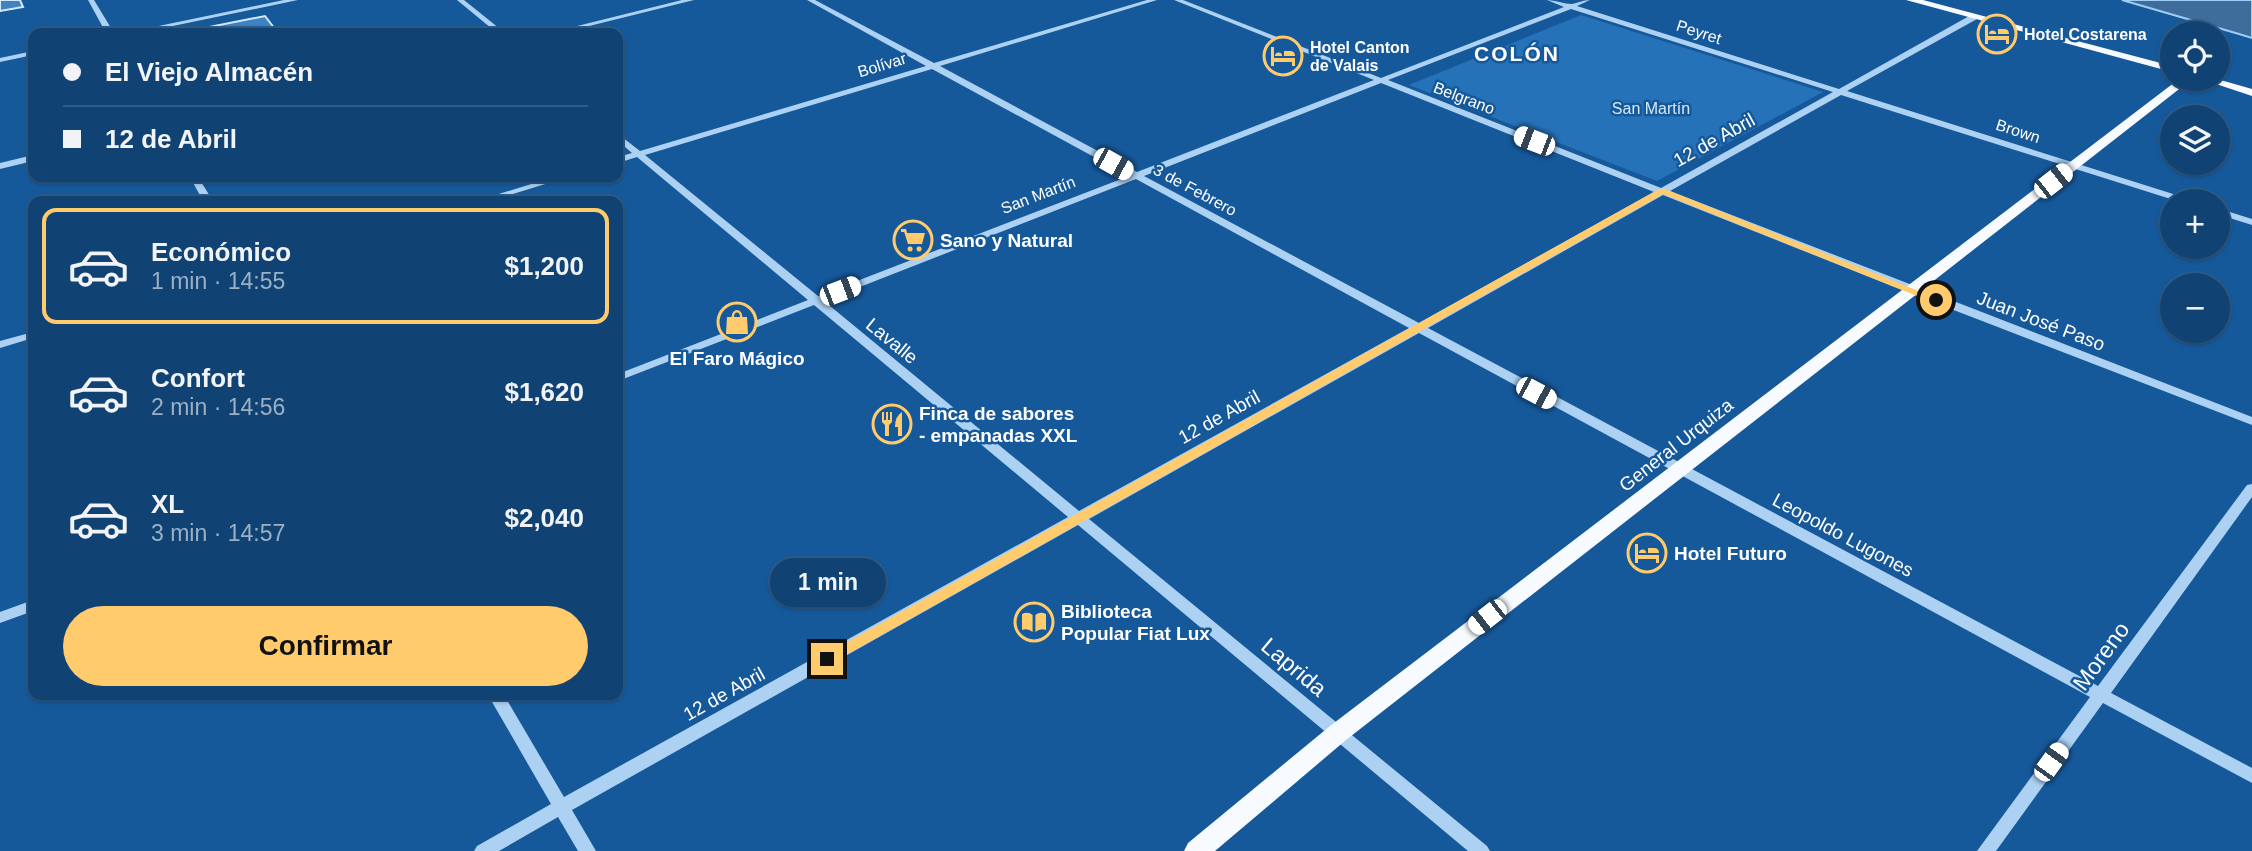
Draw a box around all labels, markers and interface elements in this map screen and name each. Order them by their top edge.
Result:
hotel icon: Hotel Costarena [1976,13,2018,55]
street label: Peyret [1674,17,1724,47]
map controls [2160,21,2230,343]
button: locate [2160,21,2230,91]
place label: Hotel Costarena [2024,26,2147,43]
hotel icon: Hotel Canton de Valais [1262,35,1304,77]
place label: Hotel Canton de Valais [1310,39,1410,74]
district label: COLÓN [1474,42,1560,65]
street label: Bolívar [856,49,909,80]
text: El Viejo Almacén [105,57,313,87]
street label: Belgrano [1431,79,1497,117]
park label: San Martín [1612,100,1690,117]
button: layers [2160,105,2230,175]
street label: 12 de Abril [1670,109,1758,171]
street label: Brown [1994,116,2042,146]
text: 12 de Abril [105,124,237,154]
car [1511,124,1558,158]
car [1090,145,1137,183]
car [2030,160,2077,202]
street label: 3 de Febrero [1151,161,1240,219]
street label: San Martín [998,173,1078,217]
button: + [2160,189,2230,259]
supermarket icon: Sano y Natural [892,219,934,261]
place label: Sano y Natural [940,230,1073,251]
icon: car [67,235,130,298]
text: Económico [151,237,291,267]
text: $1,200 [504,251,584,281]
text: 1 min · 14:55 [151,268,285,294]
button: − [2160,273,2230,343]
car [817,274,864,308]
route start [1920,284,1952,316]
street label: Juan José Paso [1974,287,2108,355]
shop icon: El Faro Mágico [716,301,758,343]
street label: Lavalle [862,314,922,368]
place label: El Faro Mágico [669,348,805,369]
icon: car [67,361,130,424]
text: Confort [151,363,245,393]
car [1513,374,1560,412]
text: $1,620 [504,377,584,407]
street label: 12 de Abril [1175,386,1263,448]
text: 2 min · 14:56 [151,394,285,420]
street label: General Urquiza [1615,394,1737,496]
restaurant icon: Finca de sabores - empanadas XXL [871,403,913,445]
place label: Finca de sabores - empanadas XXL [919,403,1078,446]
icon: car [67,487,130,550]
text: XL [151,489,184,519]
street label: Leopoldo Lugones [1769,489,1917,581]
text: $2,040 [504,503,584,533]
text: 3 min · 14:57 [151,520,285,546]
hotel icon: Hotel Futuro [1626,532,1668,574]
place label: Hotel Futuro [1674,543,1787,564]
callout: 1 min [769,558,885,606]
text: 1 min [798,569,858,595]
car [1464,596,1511,638]
library icon: Biblioteca Popular Fiat Lux [1013,601,1055,643]
place label: Biblioteca Popular Fiat Lux [1061,601,1210,644]
button: Confirmar [63,606,588,686]
street label: Moreno [2068,617,2134,695]
street label: Laprida [1256,632,1332,702]
route end [811,643,843,675]
street label: 12 de Abril [680,663,768,725]
car [2031,739,2072,785]

